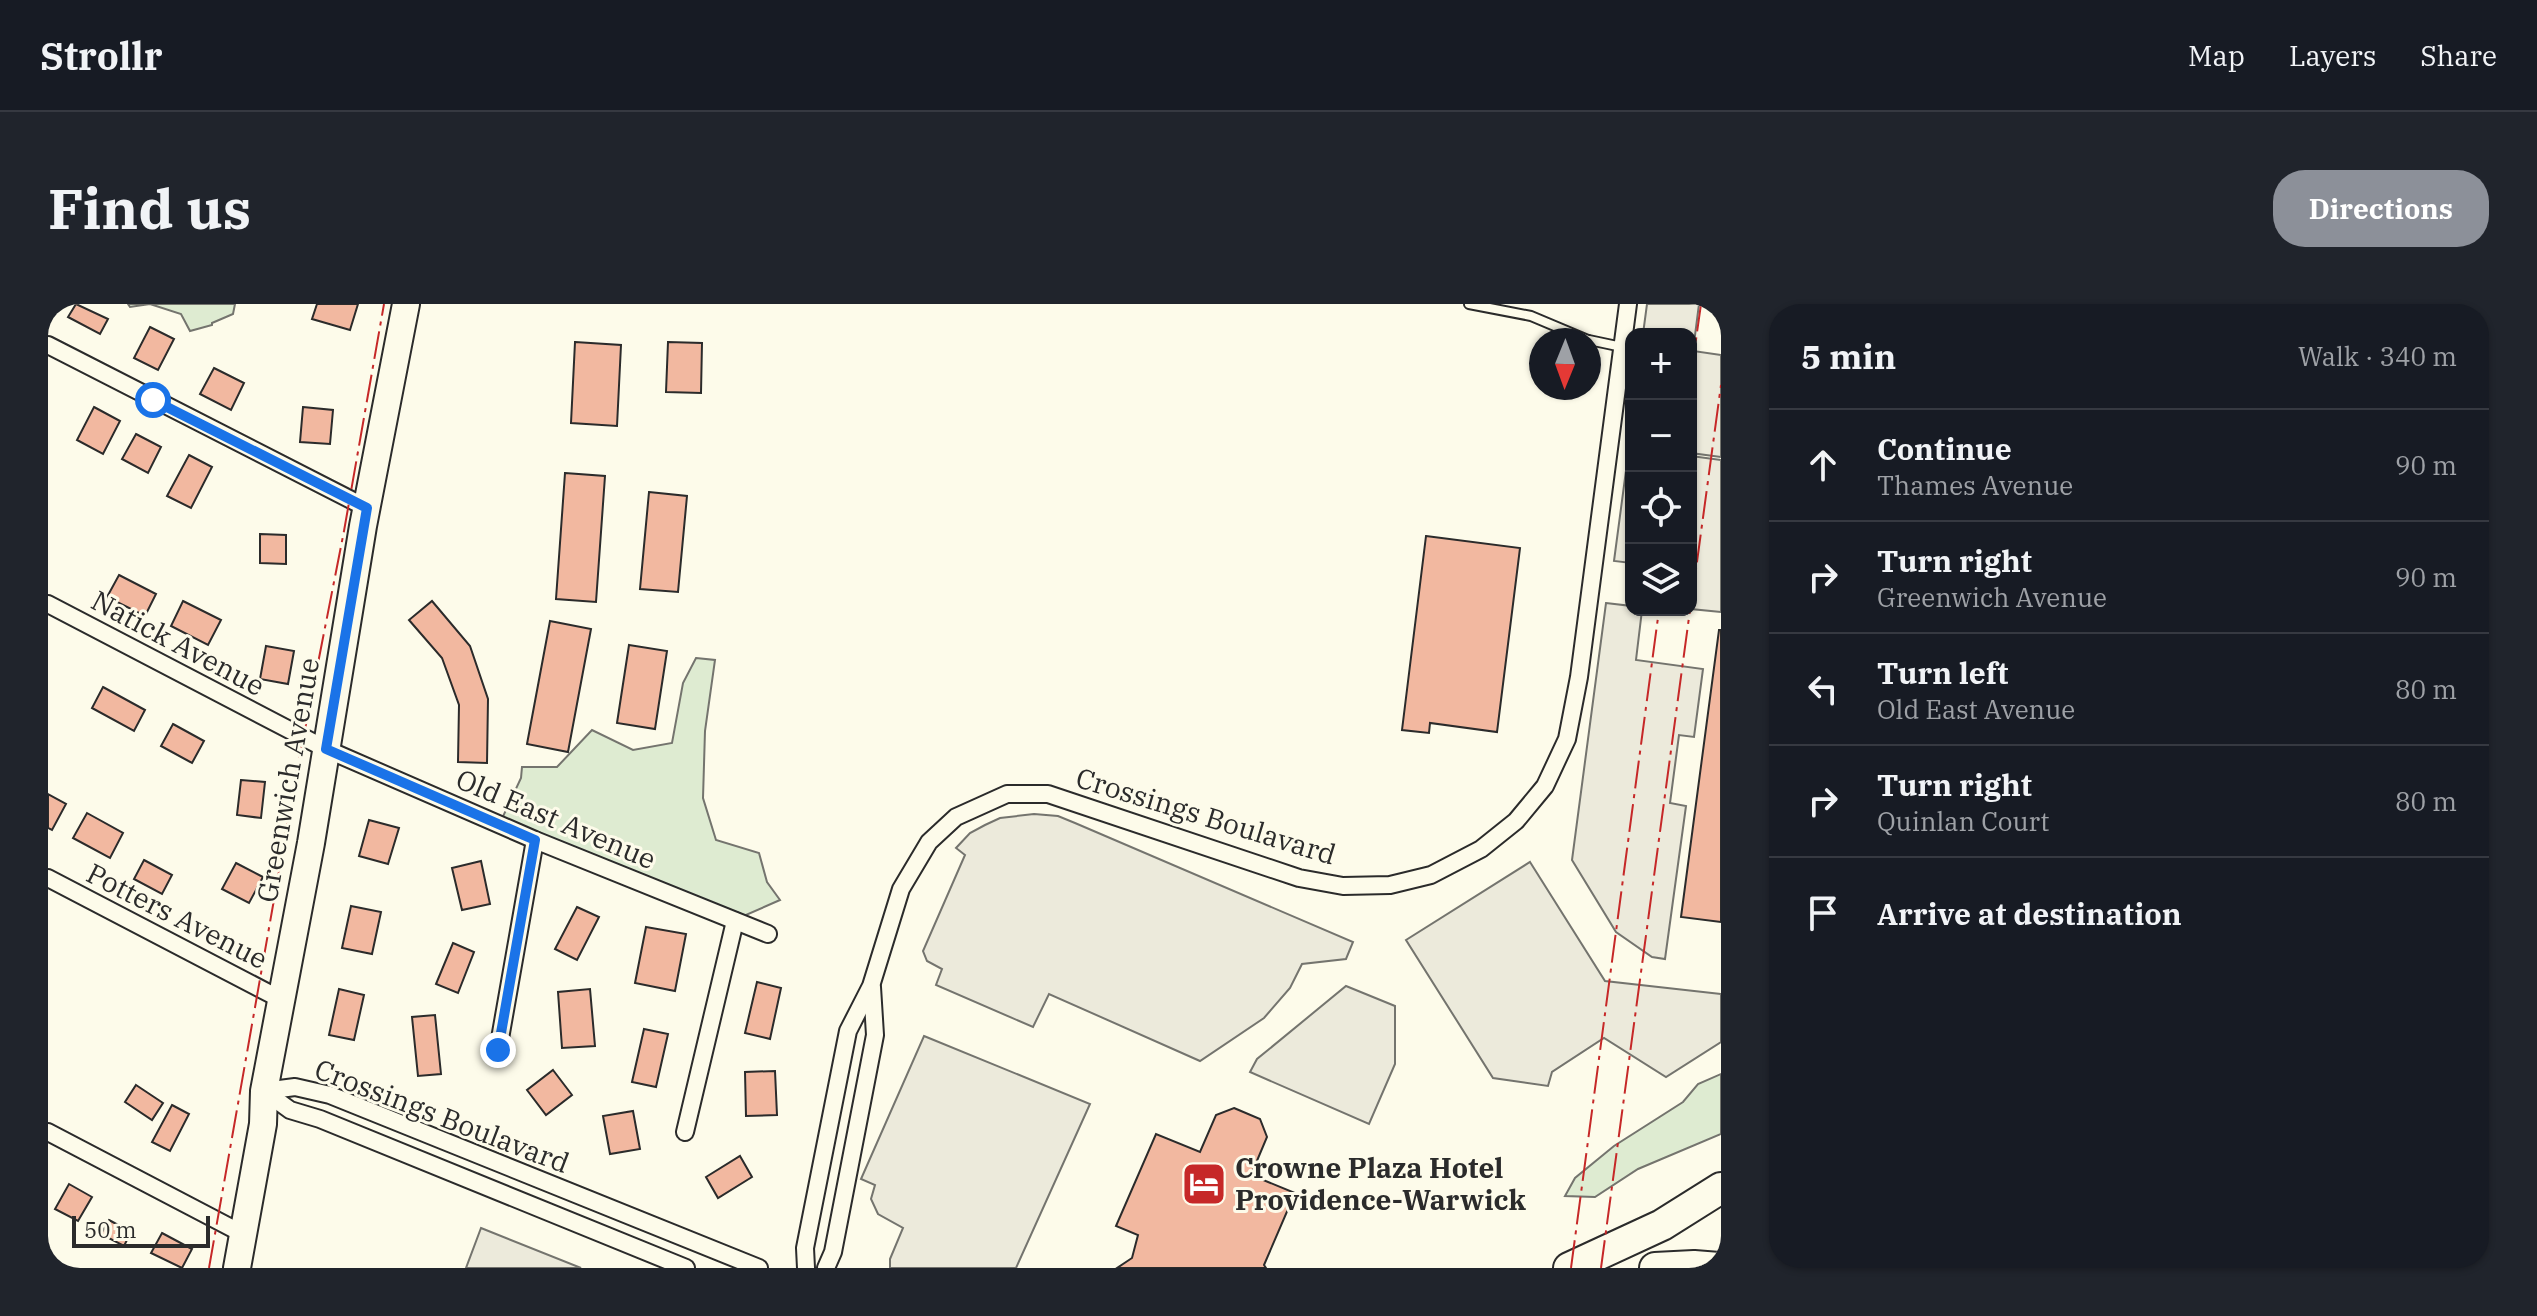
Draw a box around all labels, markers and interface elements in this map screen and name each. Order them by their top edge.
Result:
text: Strollr [40,31,162,80]
text: Map [2188,37,2245,74]
text: Layers [2289,37,2376,74]
text: Share [2420,37,2497,74]
button: Directions [2273,170,2489,247]
text: Find us [48,172,251,244]
north arrow [1529,328,1601,400]
map controls [1625,328,1697,616]
button: + [1625,328,1697,400]
text: 5 min [1801,334,1896,378]
text: Walk · 340 m [2298,339,2457,373]
route start [135,382,171,418]
button: − [1625,400,1697,472]
text: Continue [1877,429,2012,468]
icon: ahead [1801,443,1845,487]
text: 90 m [2395,448,2457,482]
text: Thames Avenue [1877,468,2073,502]
button: locate [1625,472,1697,544]
text: Turn right [1877,541,2032,580]
button: layers [1625,544,1697,616]
icon: right [1801,555,1845,599]
text: 90 m [2395,560,2457,594]
text: Greenwich Avenue [1877,580,2107,614]
street label: Natick Avenue [85,581,271,704]
text: Turn left [1877,653,2009,692]
street label: Greenwich Avenue [248,655,327,905]
icon: left [1801,667,1845,711]
text: 80 m [2395,672,2457,706]
text: Old East Avenue [1877,692,2075,726]
street label: Crossings Boulavard [1072,758,1341,873]
street label: Old East Avenue [451,760,662,877]
text: Turn right [1877,765,2032,804]
icon: right [1801,779,1845,823]
text: 80 m [2395,784,2457,818]
text: Quinlan Court [1877,804,2049,838]
street label: Potters Avenue [81,854,274,977]
icon: arrive [1801,891,1845,935]
text: Arrive at destination [1877,894,2182,933]
route end [480,1032,516,1068]
street label: Crossings Boulavard [310,1050,575,1181]
place label: Crowne Plaza Hotel Providence-Warwick [1235,1149,1527,1218]
hotel icon: Crowne Plaza Hotel Providence-Warwick [1180,1160,1228,1208]
scale bar [72,1212,210,1248]
text: 50 m [84,1215,136,1244]

